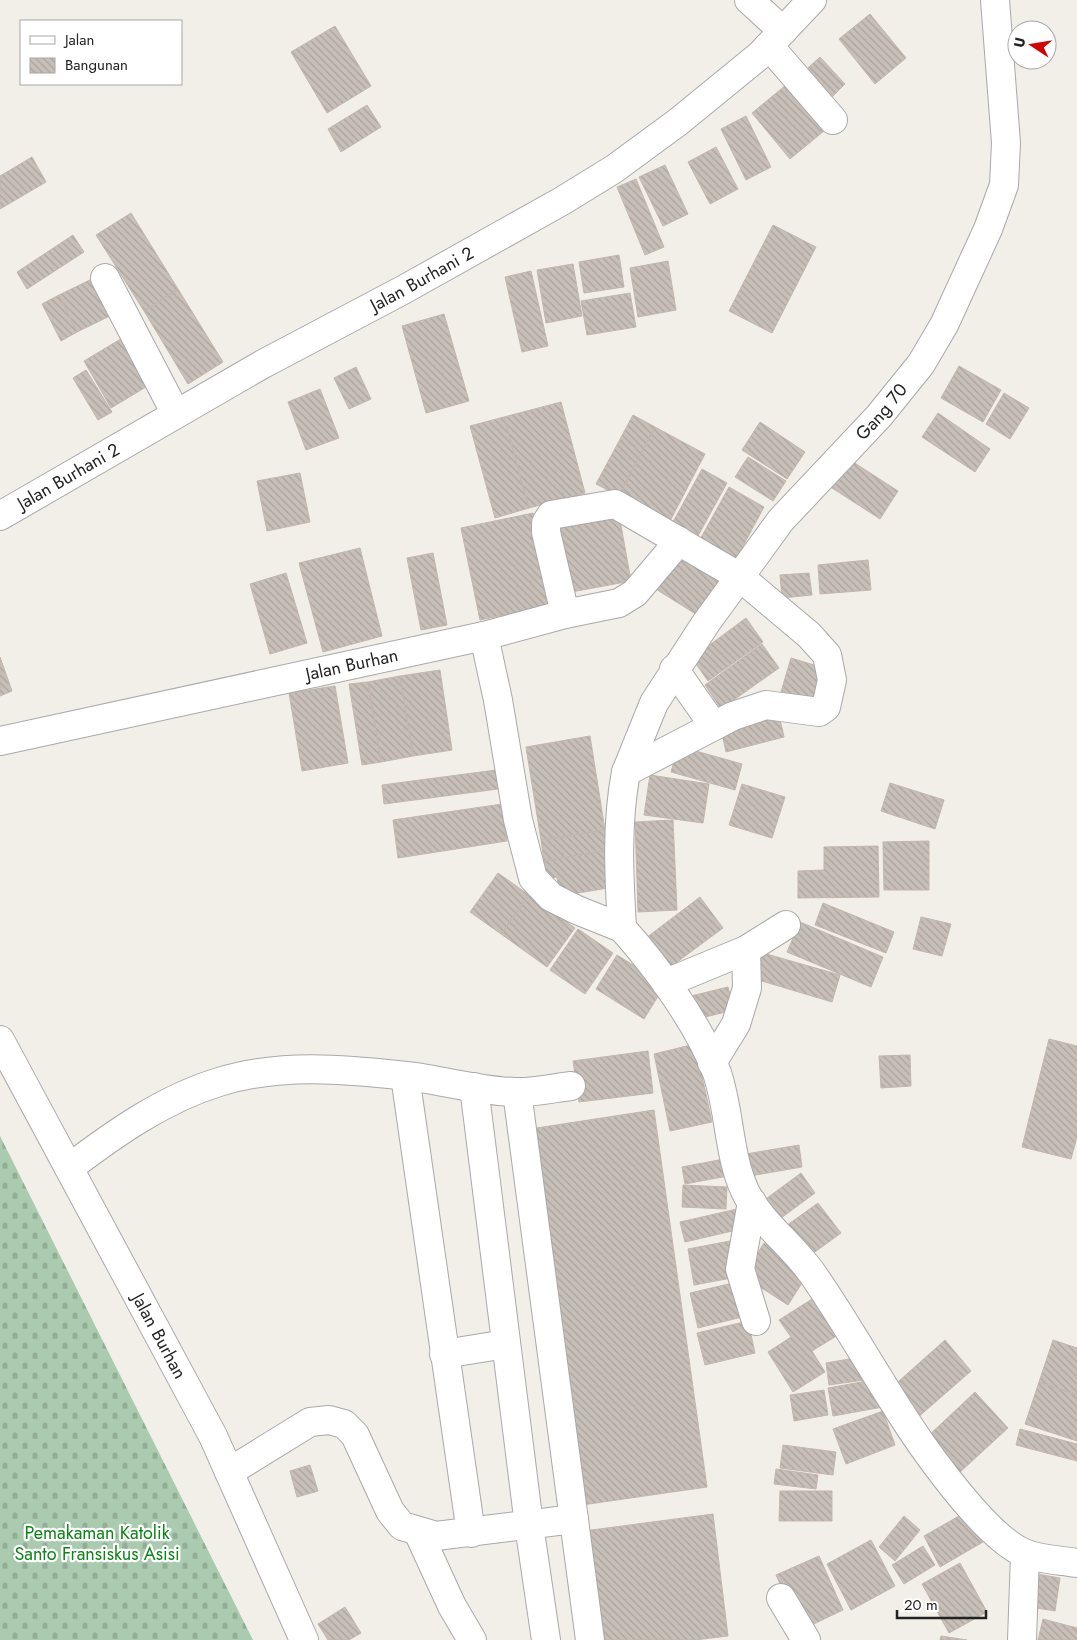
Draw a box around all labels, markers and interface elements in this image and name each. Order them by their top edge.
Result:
legend [20,20,182,85]
north arrow [1007,20,1057,70]
text: Jalan [63,29,94,51]
text: U [1008,35,1030,49]
text: Bangunan [65,54,128,76]
street label: Jalan Burhani 2 [364,240,478,319]
street label: Gang 70 [850,377,914,446]
street label: Jalan Burhani 2 [11,437,124,517]
street label: Jalan Burhan [301,642,400,688]
street label: Jalan Burhan [125,1287,193,1383]
park label: Pemakaman Katolik Santo Fransiskus Asisi [14,1520,180,1567]
scale bar [897,1588,986,1620]
text: 20 m [904,1594,938,1616]

